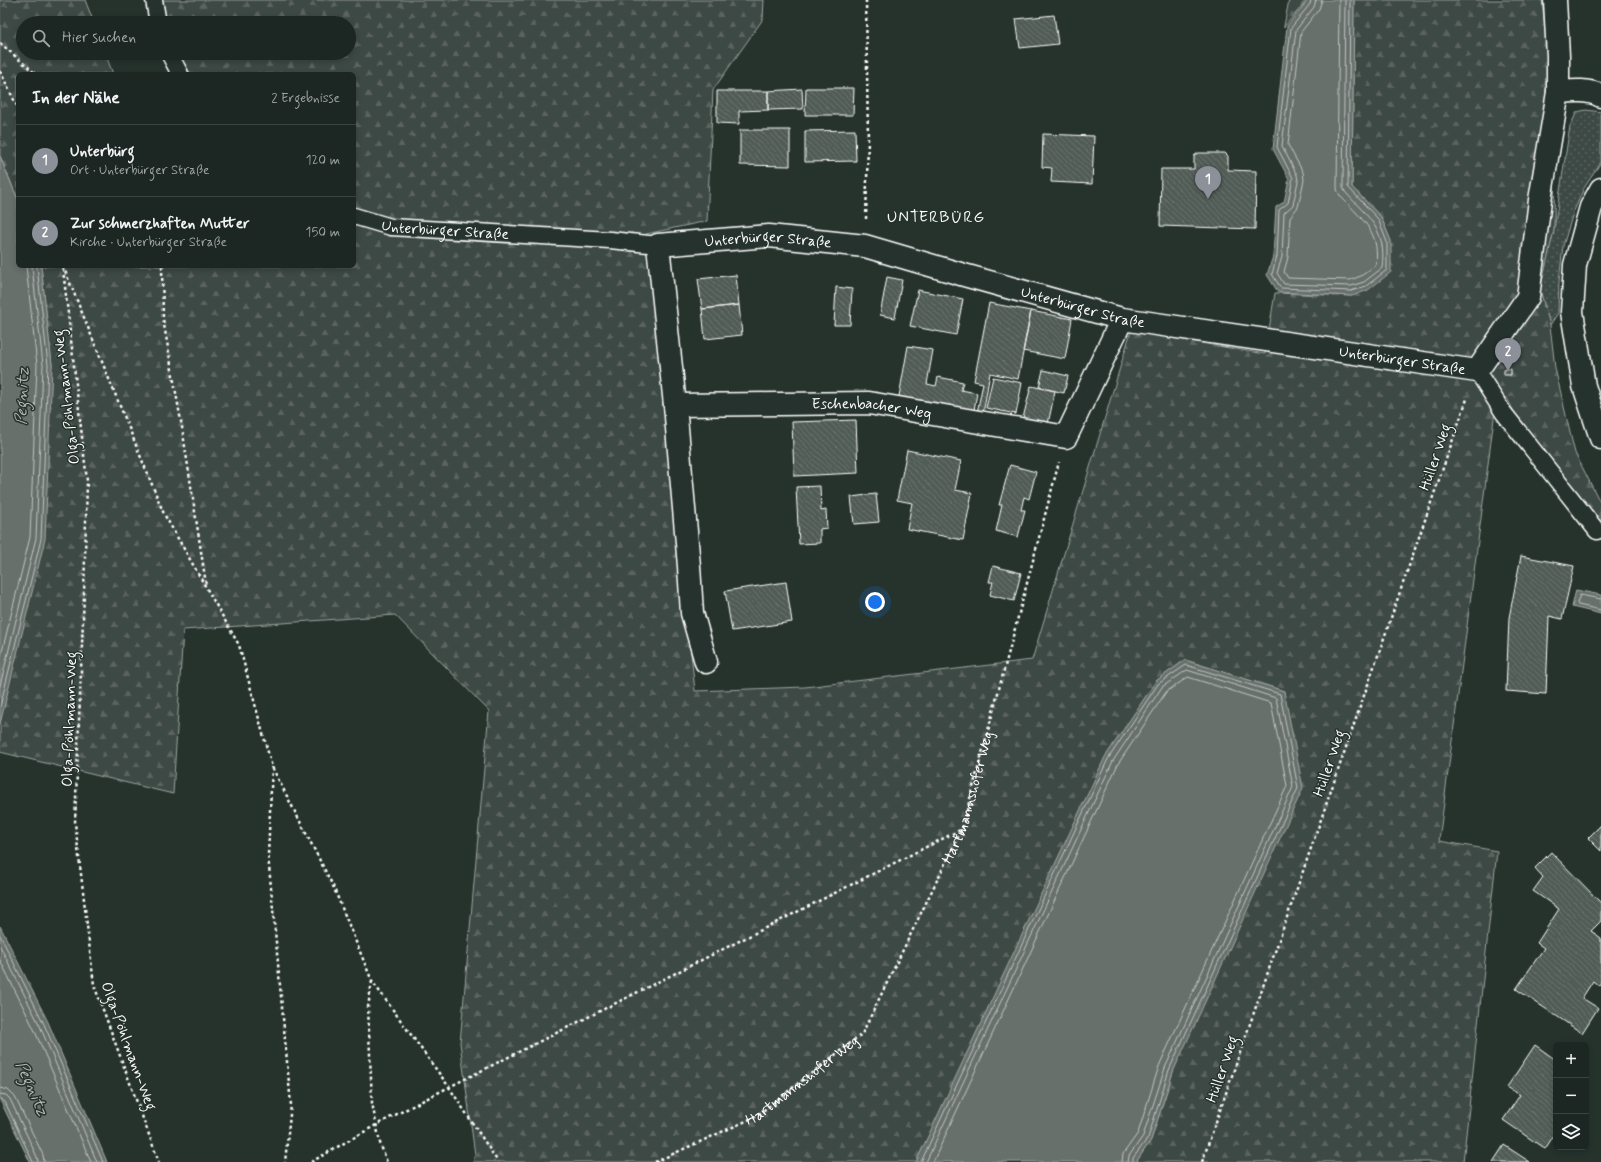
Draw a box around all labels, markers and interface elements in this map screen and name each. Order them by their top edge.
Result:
search box [16,16,356,60]
icon: search [30,27,52,49]
text: Hier suchen [62,28,136,48]
text: In der Nähe [32,87,120,109]
text: 2 Ergebnisse [271,90,340,107]
text: Unterbürg [70,142,135,162]
text: 1 [42,152,48,169]
text: 120 m [306,152,340,169]
text: Ort · Unterbürger Straße [70,162,209,179]
pin: 1 [1195,166,1221,199]
district label: UNTERBÜRG [887,207,985,228]
text: Zur schmerzhaften Mutter [70,214,249,234]
street label: Unterbürger Straße [379,216,509,245]
text: 2 [42,224,48,241]
text: 150 m [306,224,340,241]
street label: Unterbürger Straße [704,227,832,253]
text: Kirche · Unterbürger Straße [70,234,227,251]
street label: Unterbürger Straße [1019,282,1146,333]
street label: Olga-Pöhlmann-Weg [49,328,86,465]
pin: 2 [1495,338,1521,371]
street label: Unterbürger Straße [1338,342,1467,380]
water label: Pegnitz [11,366,36,425]
street label: Eschenbacher Weg [812,394,933,426]
street label: Hüller Weg [1415,421,1458,494]
your location [865,592,885,612]
street label: Olga-Pöhlmann-Weg [58,651,83,787]
street label: Hüller Weg [1309,727,1352,800]
street label: Hartmannshofer Weg [938,729,998,867]
street label: Olga-Pöhlmann-Weg [95,979,161,1114]
street label: Hartmannshofer Weg [743,1031,863,1131]
street label: Hüller Weg [1202,1033,1245,1106]
map controls [1553,1042,1589,1150]
button: + [1553,1042,1589,1078]
water label: Pegnitz [8,1058,53,1120]
button: − [1553,1078,1589,1114]
button: layers [1553,1114,1589,1150]

